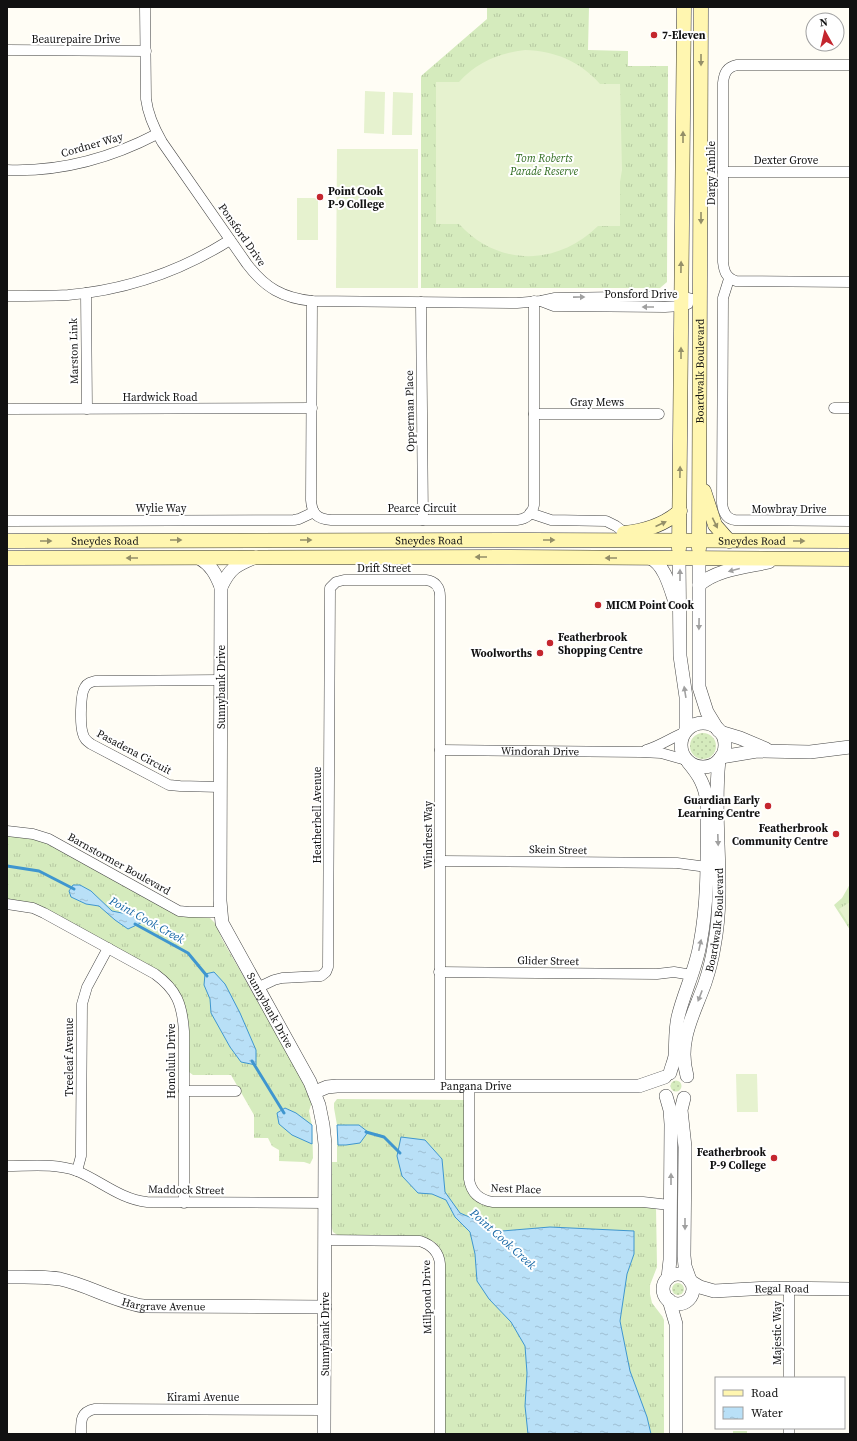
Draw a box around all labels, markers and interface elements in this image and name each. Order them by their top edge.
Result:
north arrow [805,12,845,52]
text: N [819,15,829,31]
place label: 7-Eleven [662,28,706,43]
marker: 7-Eleven [649,30,659,40]
street label: Beaurepaire Drive [31,32,121,47]
one-way arrow [698,54,704,67]
street label: Cordner Way [59,129,125,161]
one-way arrow [680,130,686,143]
street label: Dargy Amble [704,140,719,205]
park label: Tom Roberts Parade Reserve [509,151,579,179]
street label: Dexter Grove [754,153,819,168]
place label: Point Cook P-9 College [328,184,384,212]
marker: Point Cook P-9 College [315,192,325,202]
street label: Ponsford Drive [215,201,269,270]
one-way arrow [698,212,704,225]
one-way arrow [678,261,685,273]
street label: Ponsford Drive [604,287,678,302]
one-way arrow [573,294,586,300]
one-way arrow [641,304,654,310]
street label: Marston Link [66,317,82,384]
street label: Boardwalk Boulevard [692,318,707,423]
one-way arrow [678,346,684,359]
street label: Opperman Place [402,370,418,452]
street label: Hardwick Road [122,390,198,405]
street label: Gray Mews [570,395,624,410]
one-way arrow [677,465,683,478]
street label: Wylie Way [136,501,187,516]
street label: Pearce Circuit [388,501,457,516]
street label: Mowbray Drive [751,502,827,517]
one-way arrow [712,518,718,529]
one-way arrow [655,520,667,527]
street label: Sneydes Road [71,533,139,548]
street label: Sneydes Road [395,533,463,548]
street label: Sneydes Road [718,533,786,548]
one-way arrow [170,537,182,544]
one-way arrow [300,537,313,543]
one-way arrow [543,537,556,543]
one-way arrow [40,538,53,544]
one-way arrow [793,538,806,544]
one-way arrow [474,554,487,560]
one-way arrow [605,554,617,561]
one-way arrow [125,555,138,561]
street label: Drift Street [357,561,411,576]
one-way arrow [728,567,740,573]
one-way arrow [676,569,683,581]
place label: MICM Point Cook [606,598,695,613]
marker: MICM Point Cook [593,600,603,610]
one-way arrow [696,618,702,631]
place label: Featherbrook Shopping Centre [558,630,643,658]
marker: Featherbrook Shopping Centre [545,638,555,648]
street label: Sunnybank Drive [214,645,229,729]
place label: Woolworths [471,646,532,661]
marker: Woolworths [535,648,545,658]
one-way arrow [682,685,688,698]
street label: Pasadena Circuit [94,726,174,778]
street label: Windorah Drive [501,743,580,759]
street label: Heatherbell Avenue [310,766,325,863]
place label: Guardian Early Learning Centre [678,793,760,821]
street label: Windrest Way [421,801,436,869]
marker: Guardian Early Learning Centre [763,801,773,811]
place label: Featherbrook Community Centre [732,821,828,849]
street label: Barnstormer Boulevard [65,829,174,899]
marker: Featherbrook Community Centre [831,829,841,839]
one-way arrow [715,834,721,847]
street label: Skein Street [529,842,587,858]
street label: Boardwalk Boulevard [701,867,727,974]
water label: Point Cook Creek [106,892,188,947]
one-way arrow [697,939,703,951]
street label: Glider Street [517,953,579,969]
street label: Sunnybank Drive [243,970,297,1051]
one-way arrow [696,990,702,1002]
street label: Treeleaf Avenue [62,1017,77,1096]
street label: Honolulu Drive [164,1023,179,1099]
street label: Pangana Drive [440,1079,512,1094]
place label: Featherbrook P-9 College [697,1145,766,1173]
marker: Featherbrook P-9 College [769,1153,779,1163]
one-way arrow [668,1172,674,1185]
street label: Nest Place [490,1181,542,1197]
street label: Maddock Street [148,1182,225,1198]
water label: Point Cook Creek [466,1204,540,1273]
one-way arrow [682,1218,688,1231]
street label: Millpond Drive [419,1260,435,1334]
street label: Regal Road [754,1280,810,1296]
street label: Sunnybank Drive [318,1292,333,1376]
street label: Hargrave Avenue [120,1294,206,1314]
street label: Majestic Way [770,1301,785,1365]
legend [715,1377,845,1429]
text: Road [751,1385,778,1401]
street label: Kirami Avenue [167,1390,240,1405]
text: Water [751,1405,783,1421]

